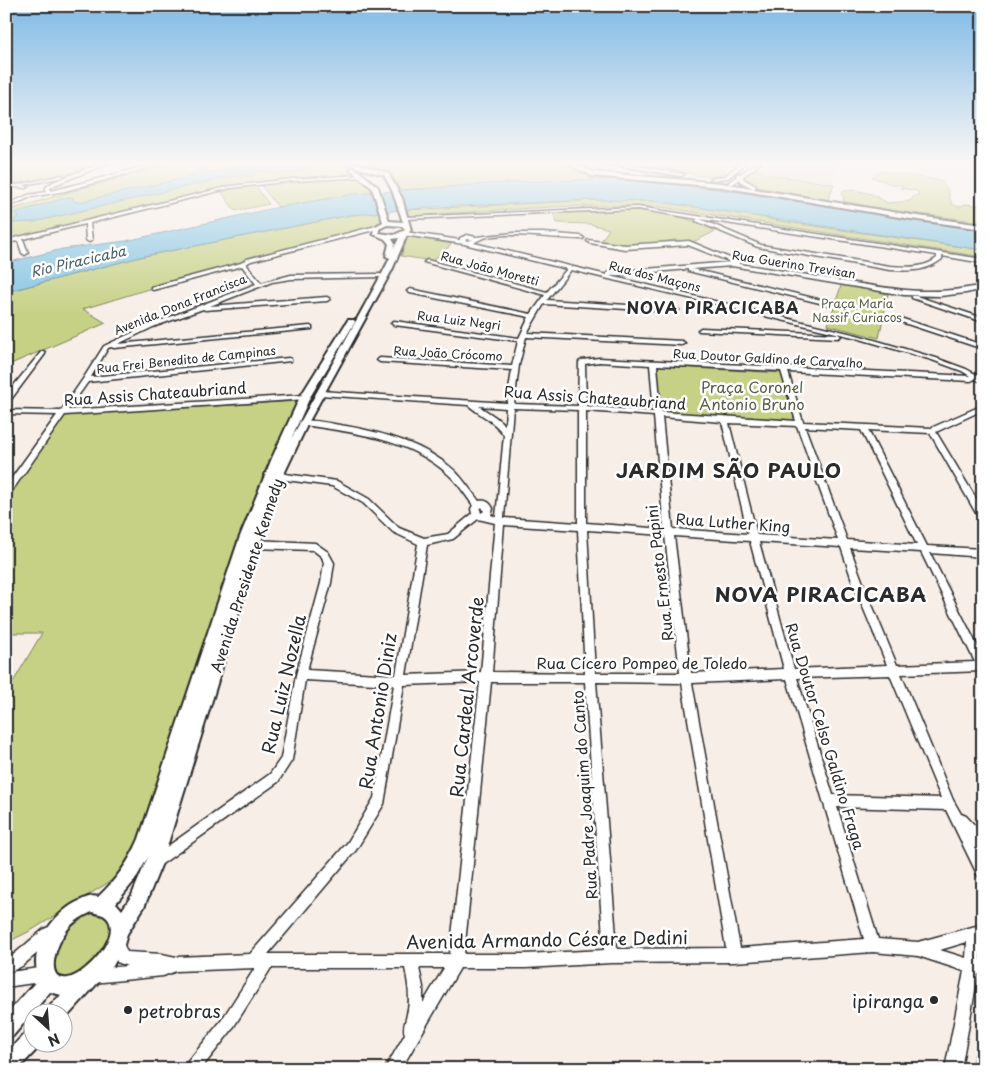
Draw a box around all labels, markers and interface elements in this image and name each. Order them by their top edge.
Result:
water label: Rio Piracicaba [28,240,129,282]
street label: Rua Guerino Trevisan [731,245,857,283]
street label: Rua João Moretti [439,246,541,290]
street label: Rua dos Maçons [607,256,703,296]
street label: Avenida Dona Francisca [111,269,249,339]
park label: Praça Maria Nassif Curiacos [812,294,902,326]
district label: NOVA PIRACICABA [626,295,800,319]
street label: Rua Luiz Negri [416,306,502,334]
street label: Rua Frei Benedito de Campinas [95,341,277,377]
street label: Rua João Crócomo [393,341,503,365]
street label: Rua Doutor Galdino de Carvalho [673,344,864,372]
street label: Rua Assis Chateaubriand [63,375,247,411]
park label: Praça Coronel Antonio Bruno [699,375,805,415]
street label: Rua Assis Chateaubriand [503,379,687,415]
district label: JARDIM SÃO PAULO [616,455,842,485]
street label: Avenida Presidente Kennedy [204,475,288,675]
street label: Rua Ernesto Papini [639,504,679,642]
street label: Rua Luther King [675,507,791,537]
district label: NOVA PIRACICABA [715,579,927,609]
street label: Rua Cardeal Arcoverde [442,595,490,799]
street label: Rua Luiz Nozella [254,611,312,756]
street label: Rua Doutor Celso Galdino Fraga [780,620,872,853]
street label: Rua Antonio Diniz [351,631,403,791]
street label: Rua Cícero Pompeo de Toledo [537,651,747,674]
street label: Rua Padre Joaquim do Canto [565,690,603,900]
street label: Avenida Armando Césare Dedini [406,923,688,955]
place label: ipiranga [852,987,925,1014]
marker: ipiranga [928,994,940,1006]
place label: petrobras [138,997,221,1024]
north arrow [22,1002,72,1052]
marker: petrobras [122,1004,134,1016]
text: N [44,1028,64,1052]

